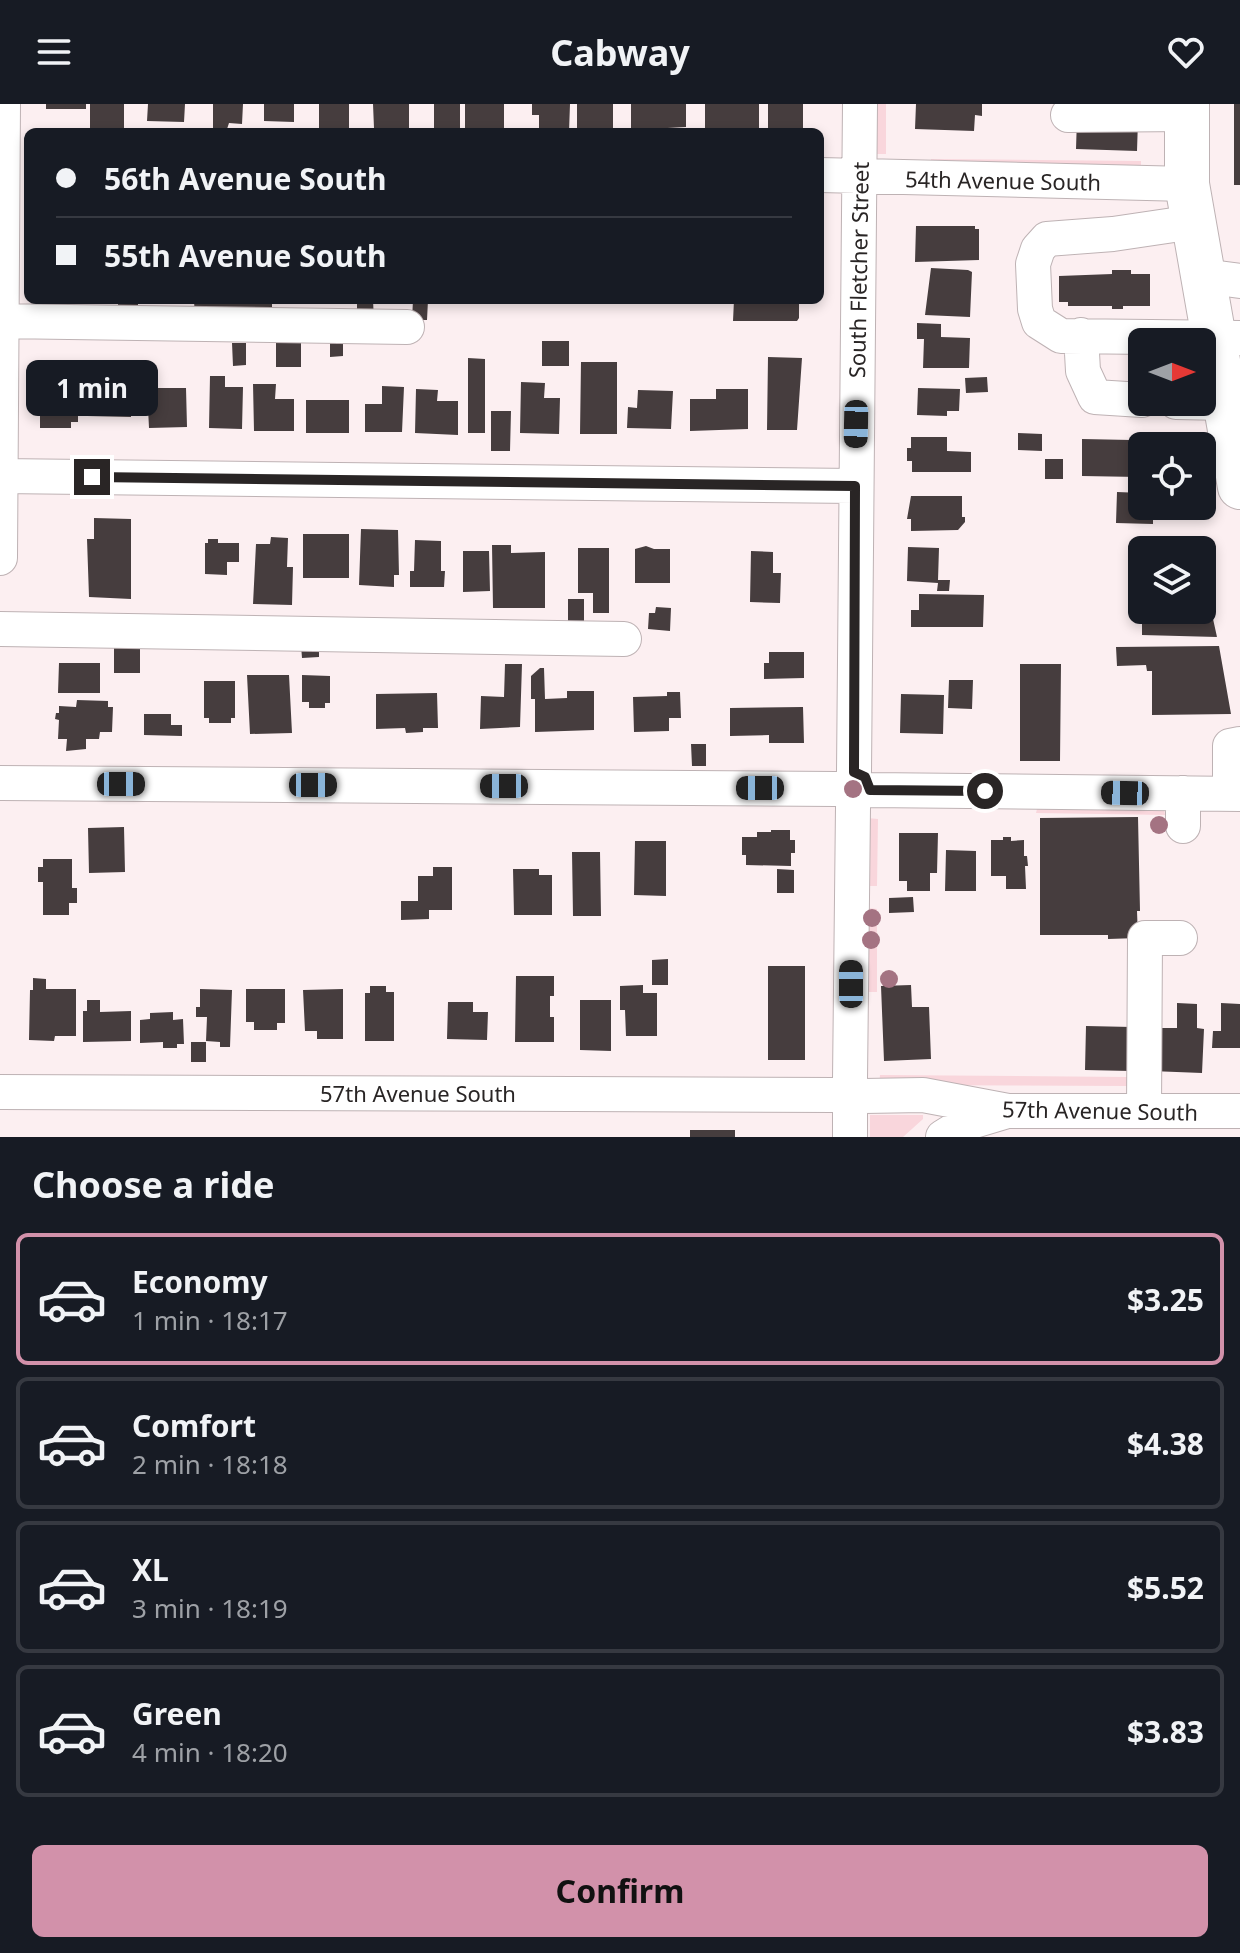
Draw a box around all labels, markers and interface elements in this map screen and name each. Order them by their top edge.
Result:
text: Cabway [550,28,690,77]
icon: menu [32,30,76,74]
icon: heart [1164,30,1208,74]
text: 56th Avenue South [104,158,386,199]
street label: South Fletcher Street [841,161,875,378]
street label: 54th Avenue South [905,163,1101,197]
text: 55th Avenue South [104,235,386,276]
north arrow [1128,328,1216,416]
map controls [1128,328,1216,624]
callout: 1 min [26,361,158,417]
text: 1 min [56,370,128,406]
car [844,400,868,448]
button: locate [1128,432,1216,520]
route end [74,459,110,495]
button: layers [1128,536,1216,624]
car [97,772,145,796]
car [289,773,337,797]
route start [967,773,1003,809]
car [480,774,528,798]
car [736,776,784,800]
car [1101,781,1149,805]
car [839,960,863,1008]
street label: 57th Avenue South [320,1078,516,1108]
street label: 57th Avenue South [1002,1093,1198,1127]
text: Choose a ride [32,1160,274,1209]
text: Economy [132,1261,268,1302]
icon: car [36,1263,108,1335]
text: $3.25 [1127,1279,1204,1320]
text: 1 min · 18:17 [132,1302,288,1338]
text: Comfort [132,1405,256,1446]
icon: car [36,1407,108,1479]
text: $4.38 [1127,1423,1204,1464]
text: 2 min · 18:18 [132,1446,288,1482]
text: XL [132,1549,169,1590]
icon: car [36,1551,108,1623]
text: $5.52 [1127,1567,1204,1608]
text: 3 min · 18:19 [132,1590,288,1626]
text: Green [132,1693,222,1734]
icon: car [36,1695,108,1767]
text: $3.83 [1127,1711,1204,1752]
text: 4 min · 18:20 [132,1734,288,1770]
button: Confirm [32,1845,1208,1937]

